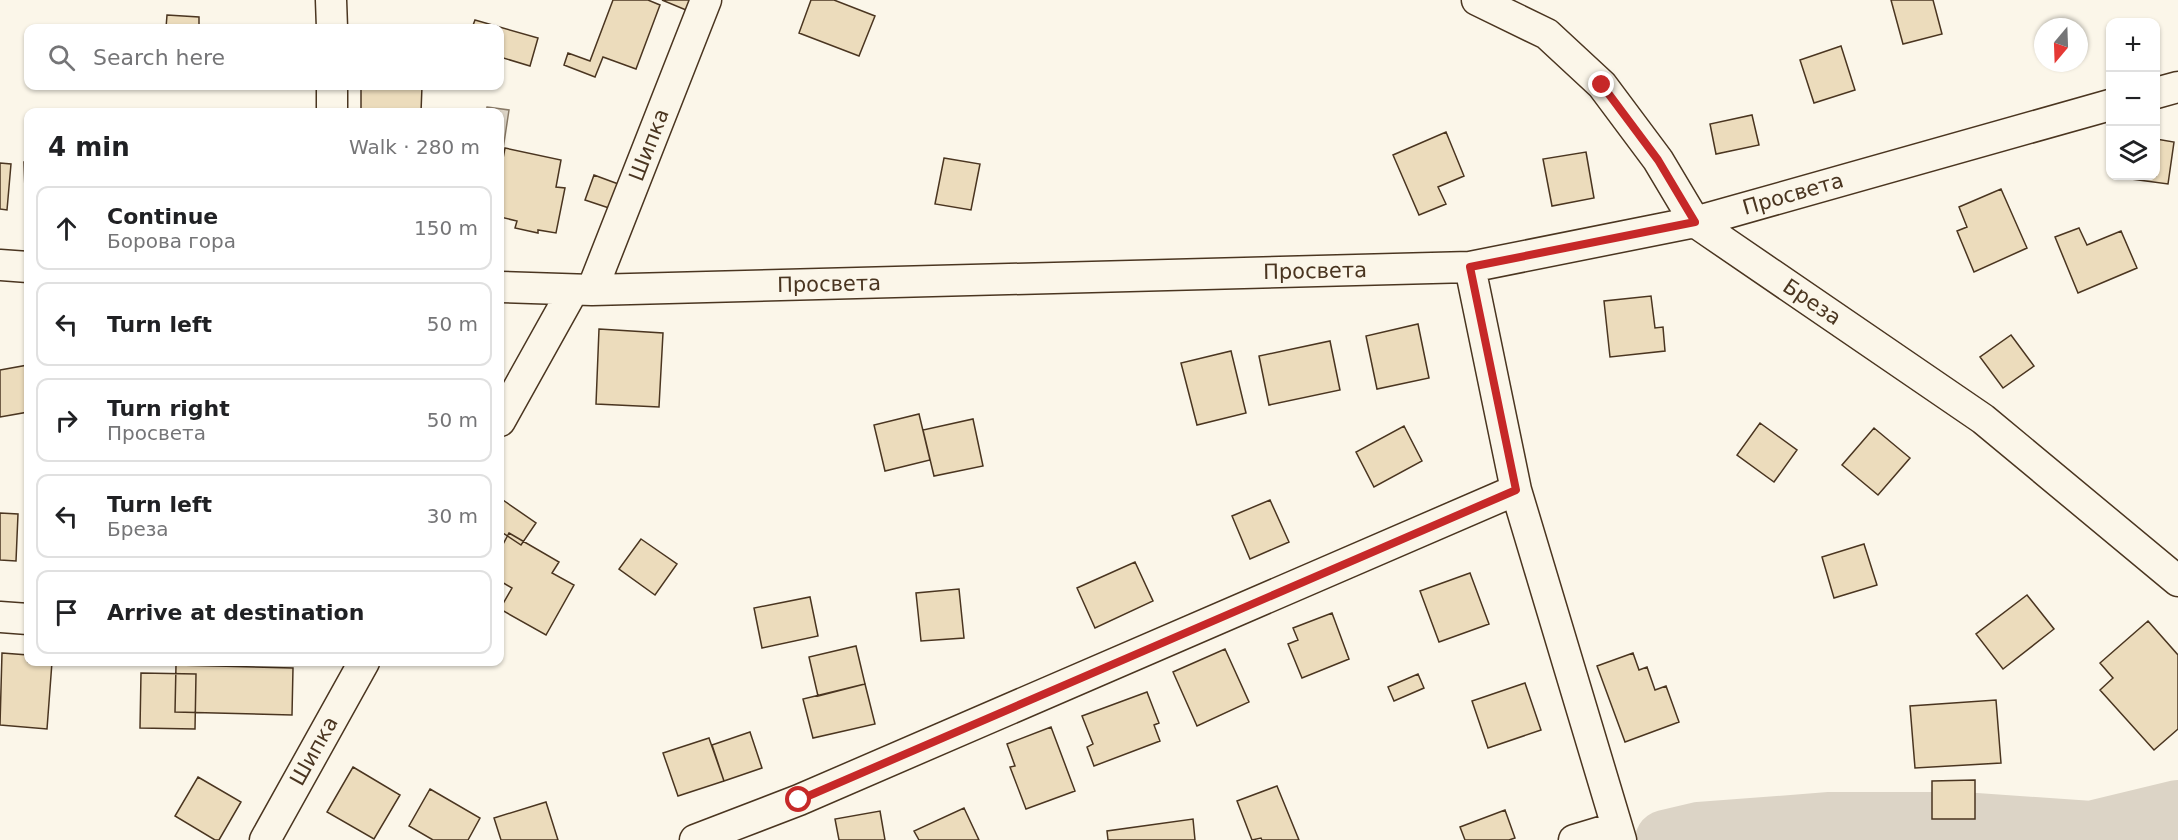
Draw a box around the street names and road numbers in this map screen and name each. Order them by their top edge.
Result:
street label: Шипка [624,106,674,184]
street label: Просвета [1740,168,1846,220]
street label: Просвета [1263,258,1367,284]
street label: Просвета [777,271,881,297]
street label: Бреза [1778,274,1846,330]
street label: Шипка [285,712,343,790]

